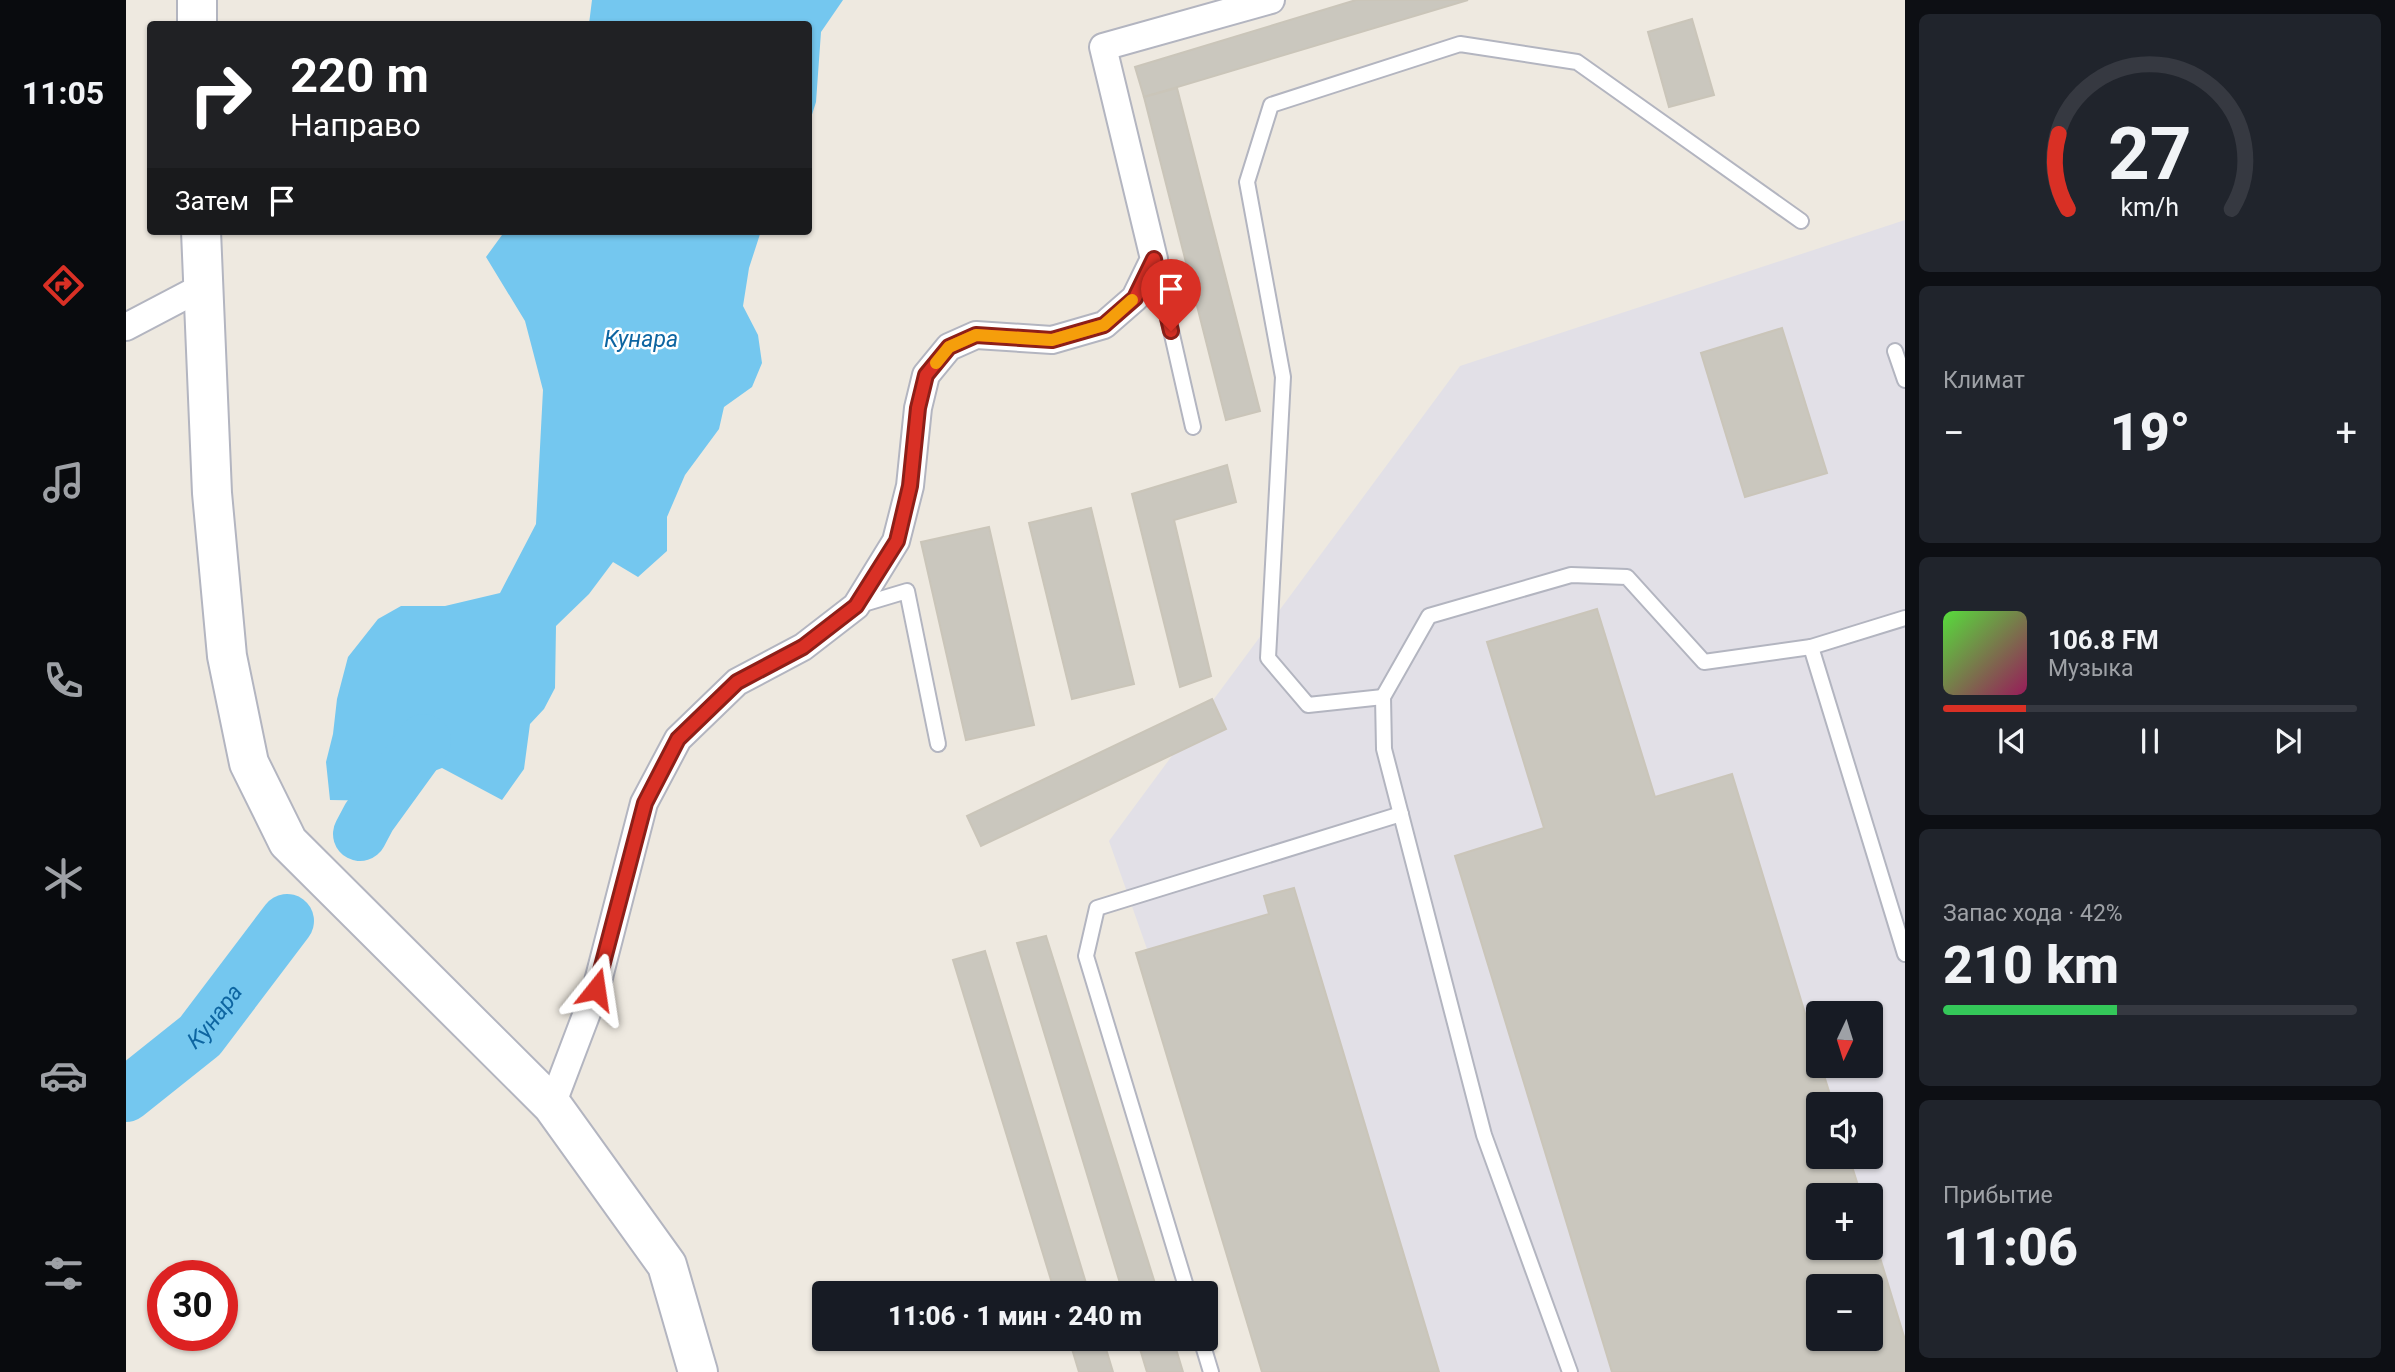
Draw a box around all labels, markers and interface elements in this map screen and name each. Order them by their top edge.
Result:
text: 220 m [290,47,429,104]
icon: right [175,49,266,140]
text: 11:05 [22,74,104,112]
text: Направо [290,106,421,144]
text: 27 [2108,111,2192,197]
icon: arrive [263,182,301,220]
text: Затем [175,186,249,216]
text: km/h [2121,193,2179,222]
pin [1141,259,1201,331]
icon: directions [39,261,88,310]
icon: arrive [1152,270,1190,308]
water label: Кунара [604,326,678,353]
text: Климат [1943,367,2025,394]
text: 19° [2110,402,2190,463]
text: − [1943,411,1965,455]
text: + [2335,411,2357,455]
icon: music [39,458,88,507]
text: 106.8 FM [2048,625,2159,655]
text: Музыка [2048,655,2133,682]
icon: phone [39,656,88,705]
icon: previous [1993,722,2031,760]
icon: pause [2131,722,2169,760]
icon: next [2269,722,2307,760]
icon: climate [39,854,88,903]
text: Запас хода · 42% [1943,900,2123,927]
text: 210 km [1943,935,2119,996]
position arrow [559,952,633,1026]
water label: Кунара [182,979,248,1054]
north arrow [1806,1001,1883,1078]
map controls [1806,1001,1883,1351]
icon: car [39,1051,88,1100]
button: sound [1806,1092,1883,1169]
text: Прибытие [1943,1182,2053,1209]
button: + [1806,1183,1883,1260]
text: 11:06 [1943,1217,2078,1278]
icon: filters [39,1249,88,1298]
speed limit sign: 30 [147,1260,238,1351]
button: − [1806,1274,1883,1351]
text: 11:06 · 1 мин · 240 m [888,1301,1142,1331]

